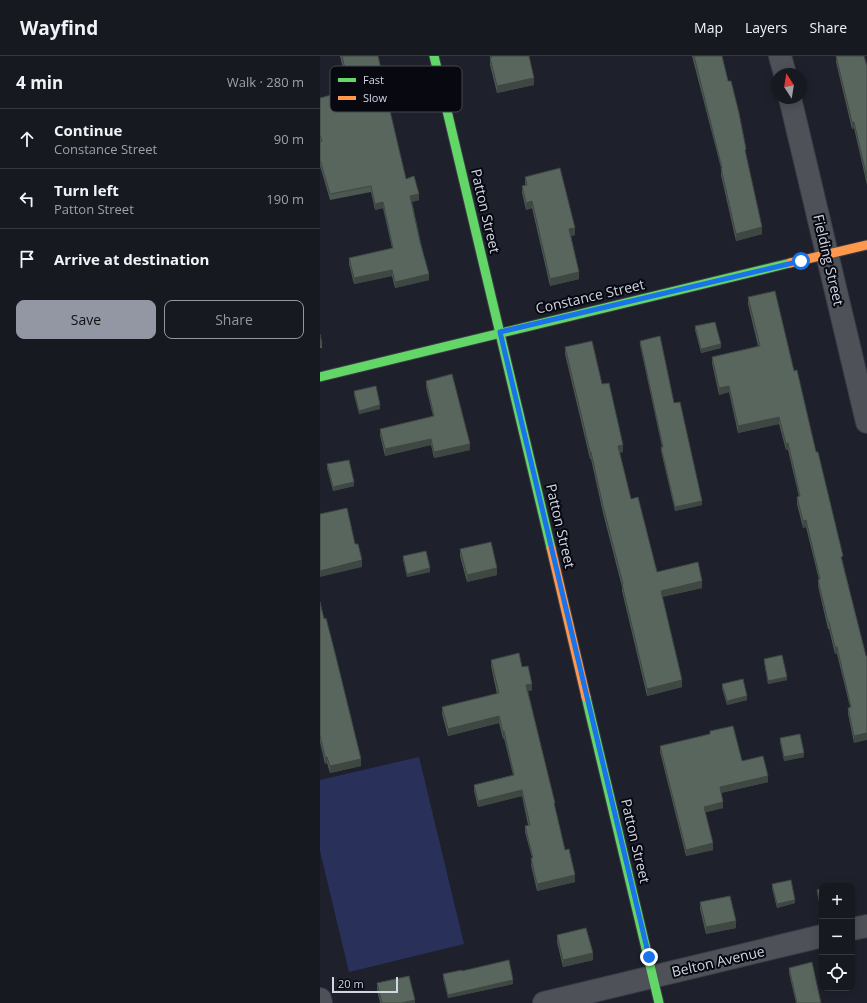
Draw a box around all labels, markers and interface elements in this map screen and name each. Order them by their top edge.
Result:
text: Wayfind [20,15,98,41]
text: Map [694,18,723,37]
text: Layers [745,18,787,37]
text: Share [809,18,847,37]
legend [330,66,462,112]
north arrow [771,68,807,104]
text: 4 min [16,71,63,94]
text: Fast [363,72,384,87]
text: Walk · 280 m [227,73,304,91]
text: Slow [363,90,387,105]
text: Continue [54,120,122,140]
icon: ahead [16,128,38,150]
text: 90 m [274,130,304,148]
text: Constance Street [54,140,157,158]
street label: Patton Street [467,167,505,255]
text: Turn left [54,180,119,200]
icon: left [16,188,38,210]
text: 190 m [266,190,304,208]
text: Patton Street [54,200,134,218]
street label: Fielding Street [809,212,849,308]
icon: arrive [16,248,38,270]
text: Arrive at destination [54,249,209,269]
route start [792,252,810,270]
street label: Constance Street [534,274,646,318]
button: Save [16,300,156,339]
button: Share [164,300,304,339]
street label: Patton Street [542,482,580,570]
street label: Patton Street [617,797,655,885]
map controls [819,883,855,991]
button: + [819,883,855,919]
button: − [819,919,855,955]
street label: Belton Avenue [670,941,766,981]
route end [640,948,658,966]
button: locate [819,955,855,991]
scale bar [332,975,398,994]
text: 20 m [338,976,364,991]

